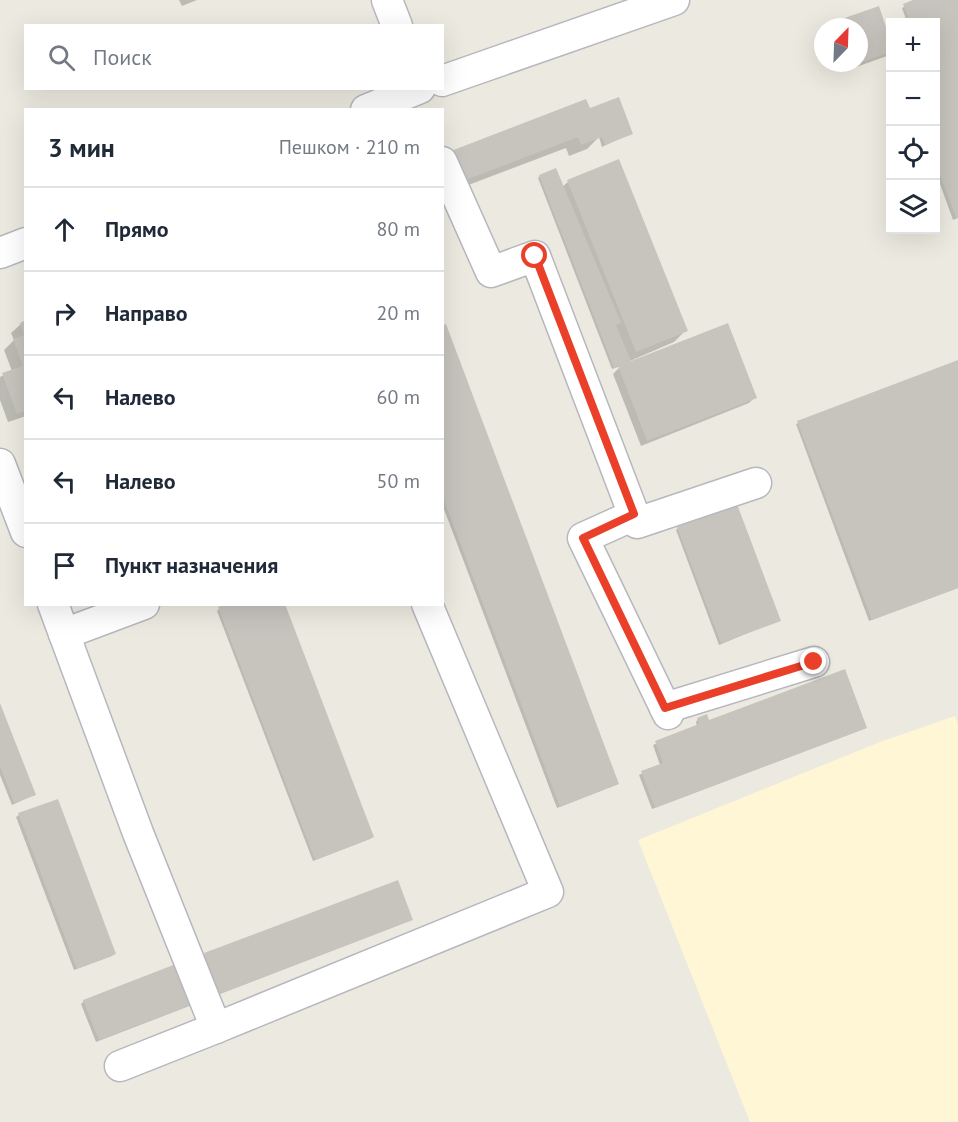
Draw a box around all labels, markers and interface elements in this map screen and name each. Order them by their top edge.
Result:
north arrow [814,18,868,72]
map controls [886,18,940,234]
button: + [886,18,940,72]
search box [24,24,444,90]
icon: search [45,41,78,74]
text: Поиск [93,43,152,71]
button: − [886,72,940,126]
button: locate [886,126,940,180]
text: 3 мин [48,131,115,164]
text: Пешком · 210 m [279,134,420,160]
button: layers [886,180,940,234]
icon: ahead [48,213,81,246]
text: Прямо [105,215,168,243]
text: 80 m [377,216,420,242]
route start [521,242,547,268]
icon: right [48,297,81,330]
text: Направо [105,299,188,327]
text: 20 m [377,300,420,326]
icon: left [48,381,81,414]
text: Налево [105,383,176,411]
text: 60 m [377,384,420,410]
icon: left [48,465,81,498]
text: Налево [105,467,176,495]
text: 50 m [377,468,420,494]
icon: arrive [48,549,81,582]
text: Пункт назначения [105,551,278,579]
route end [800,648,826,674]

